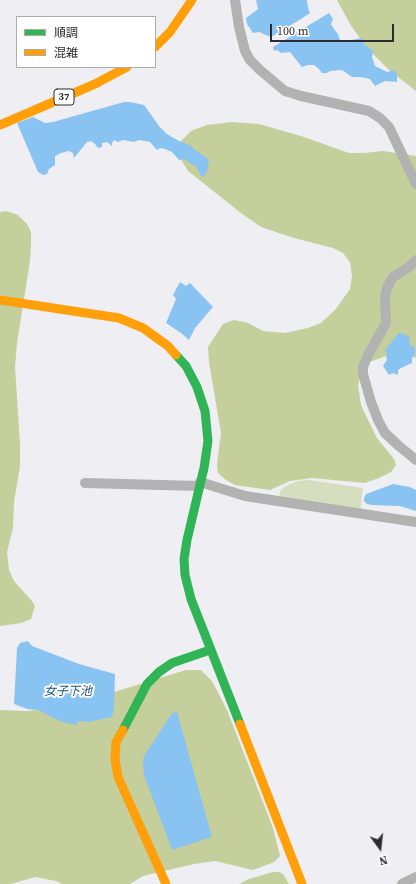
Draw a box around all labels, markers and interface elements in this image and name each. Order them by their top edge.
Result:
legend [16,16,156,68]
scale bar [272,16,396,42]
text: 100 m [277,23,309,39]
text: 順調 [54,25,78,41]
text: 混雑 [54,45,78,61]
road number: 37 [54,89,74,105]
water label: 女子下池 [44,685,92,699]
north arrow [360,828,400,868]
text: N [377,852,389,868]

